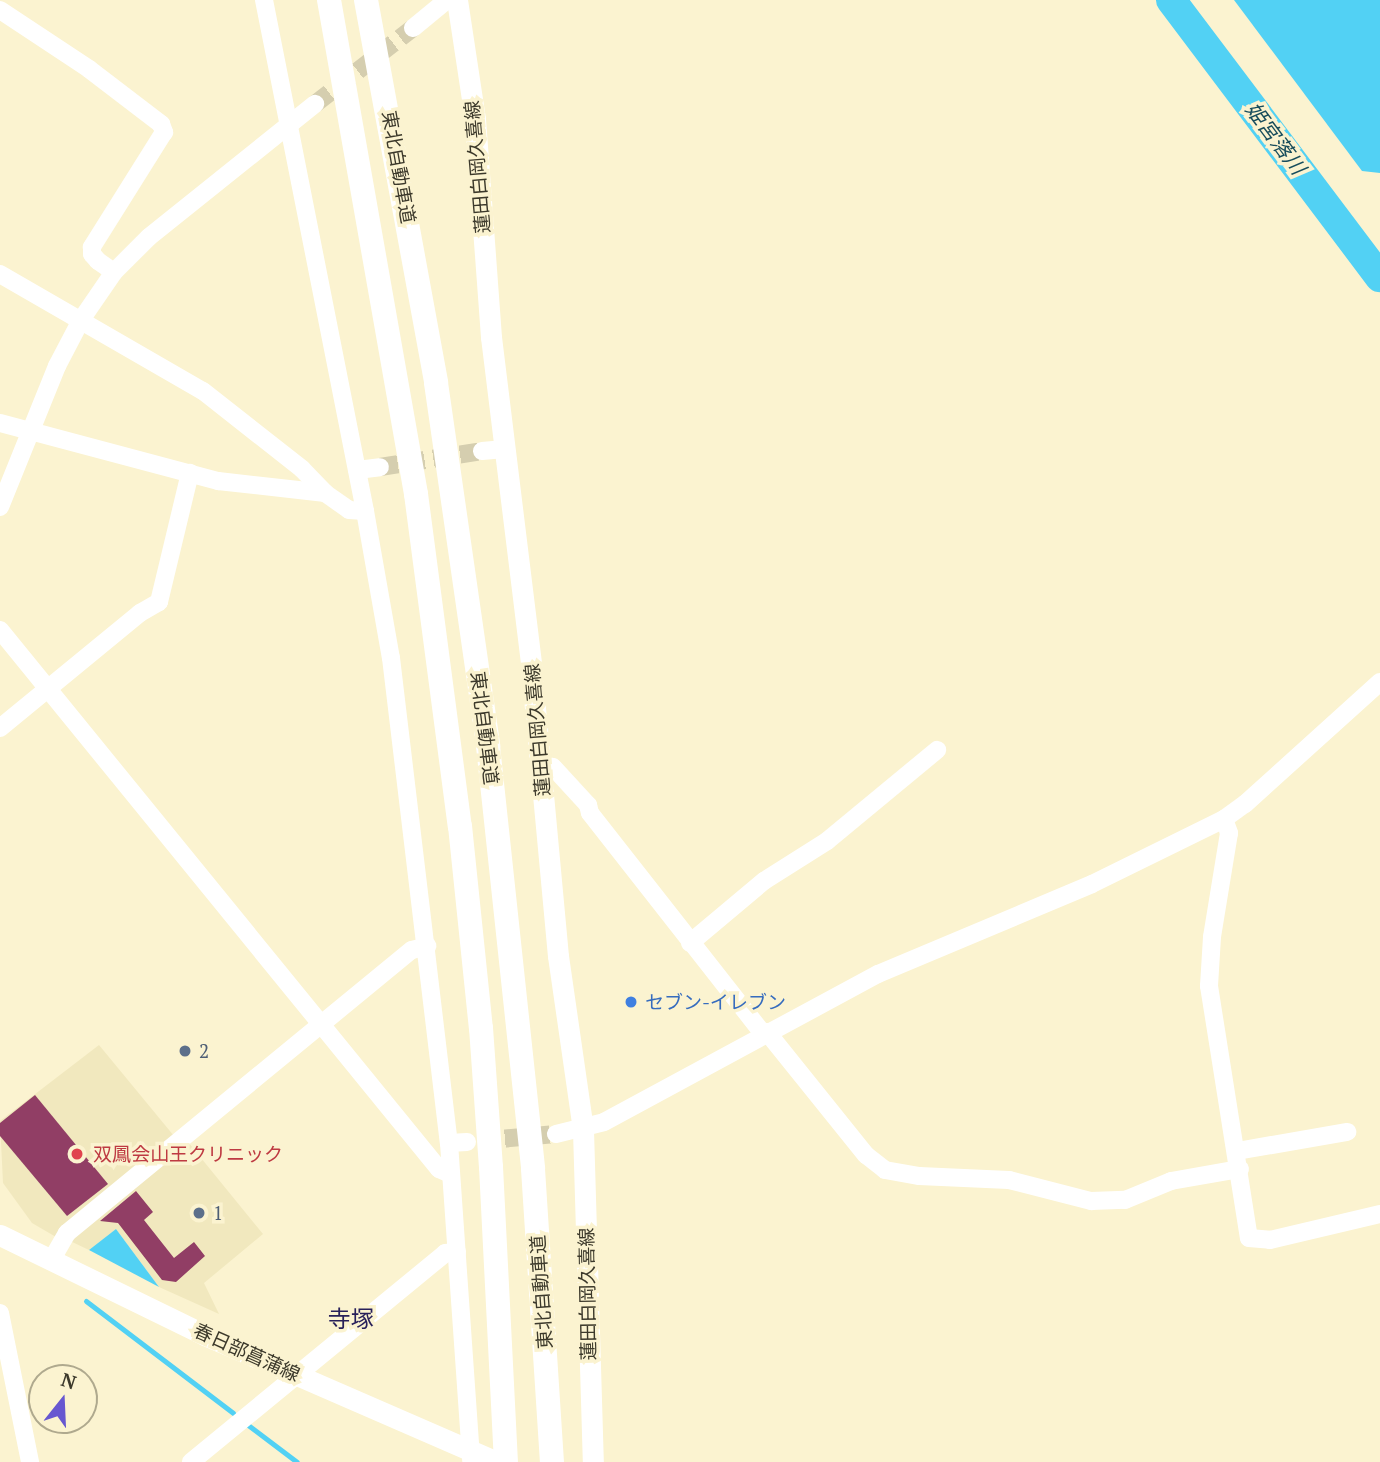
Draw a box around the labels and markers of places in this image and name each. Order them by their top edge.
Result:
place label: セブン-イレブン [645,991,786,1013]
marker: セブン-イレブン [623,994,639,1010]
place label: 2 [199,1040,209,1062]
marker: 2 [177,1043,193,1059]
place label: 双鳳会山王クリニック [93,1143,283,1165]
marker: 双鳳会山王クリニック [67,1144,87,1164]
place label: 1 [213,1202,223,1224]
marker: 1 [191,1205,207,1221]

